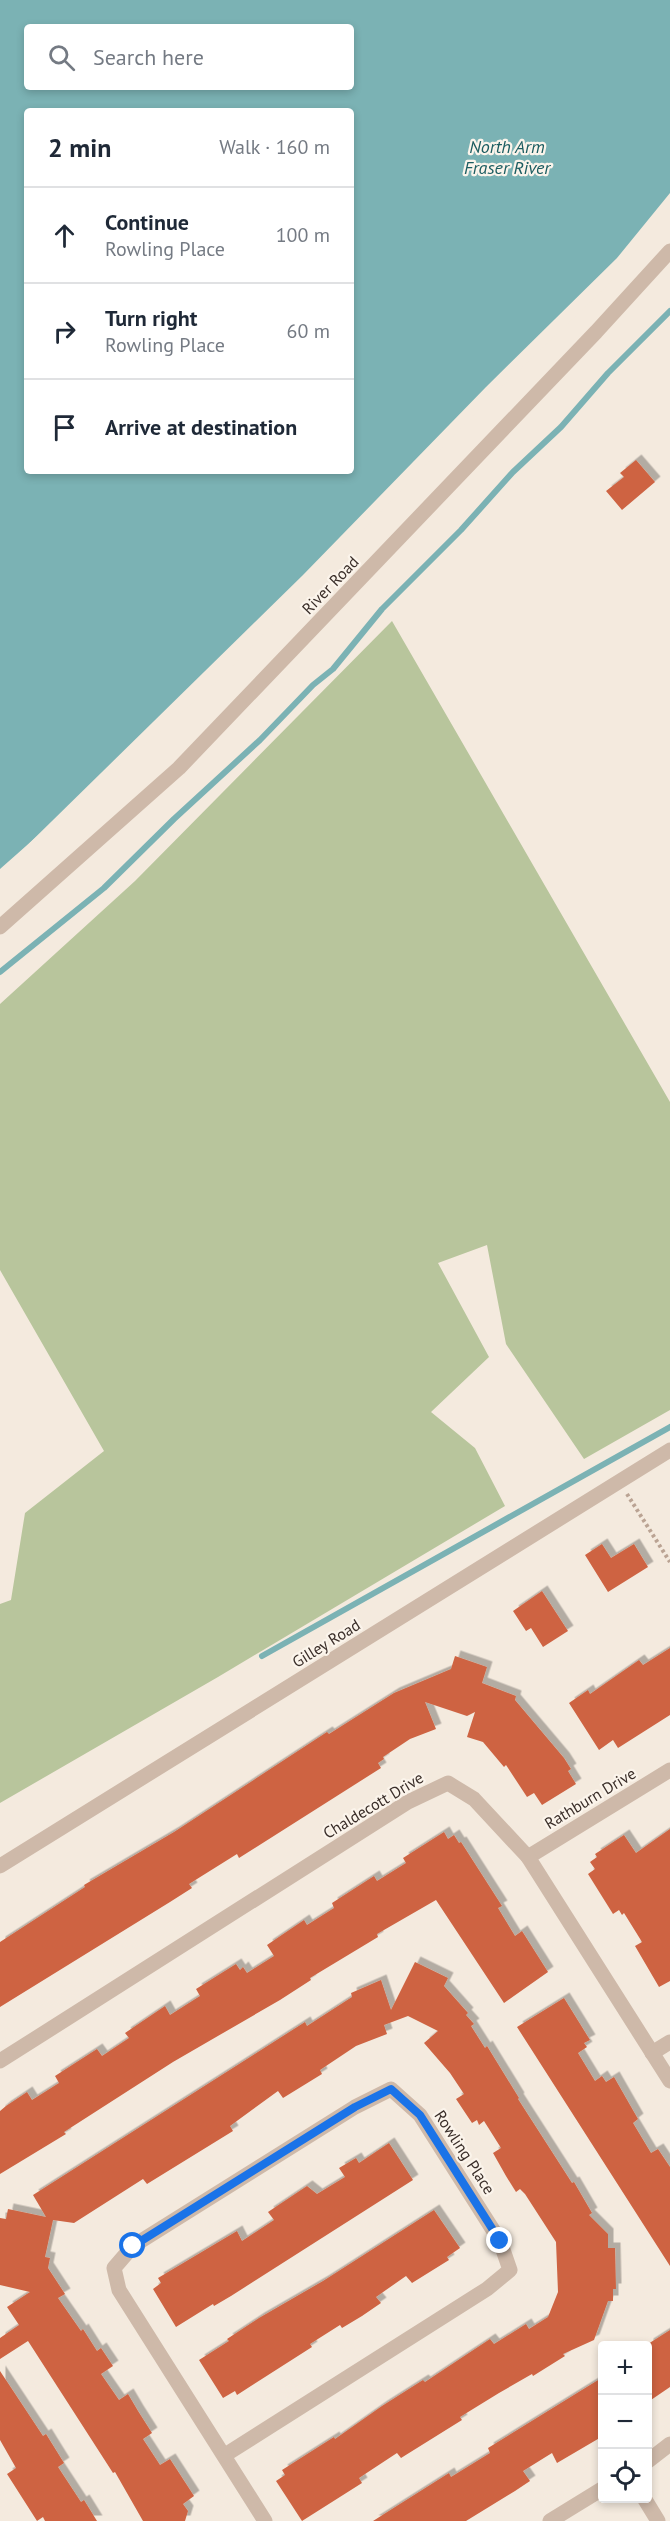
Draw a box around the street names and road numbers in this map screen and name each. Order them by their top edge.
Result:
street label: River Road [297,552,363,618]
street label: Gilley Road [288,1614,364,1672]
street label: Rathburn Drive [541,1763,639,1833]
street label: Chaldecott Drive [319,1767,427,1843]
street label: Rowling Place [430,2106,500,2198]

